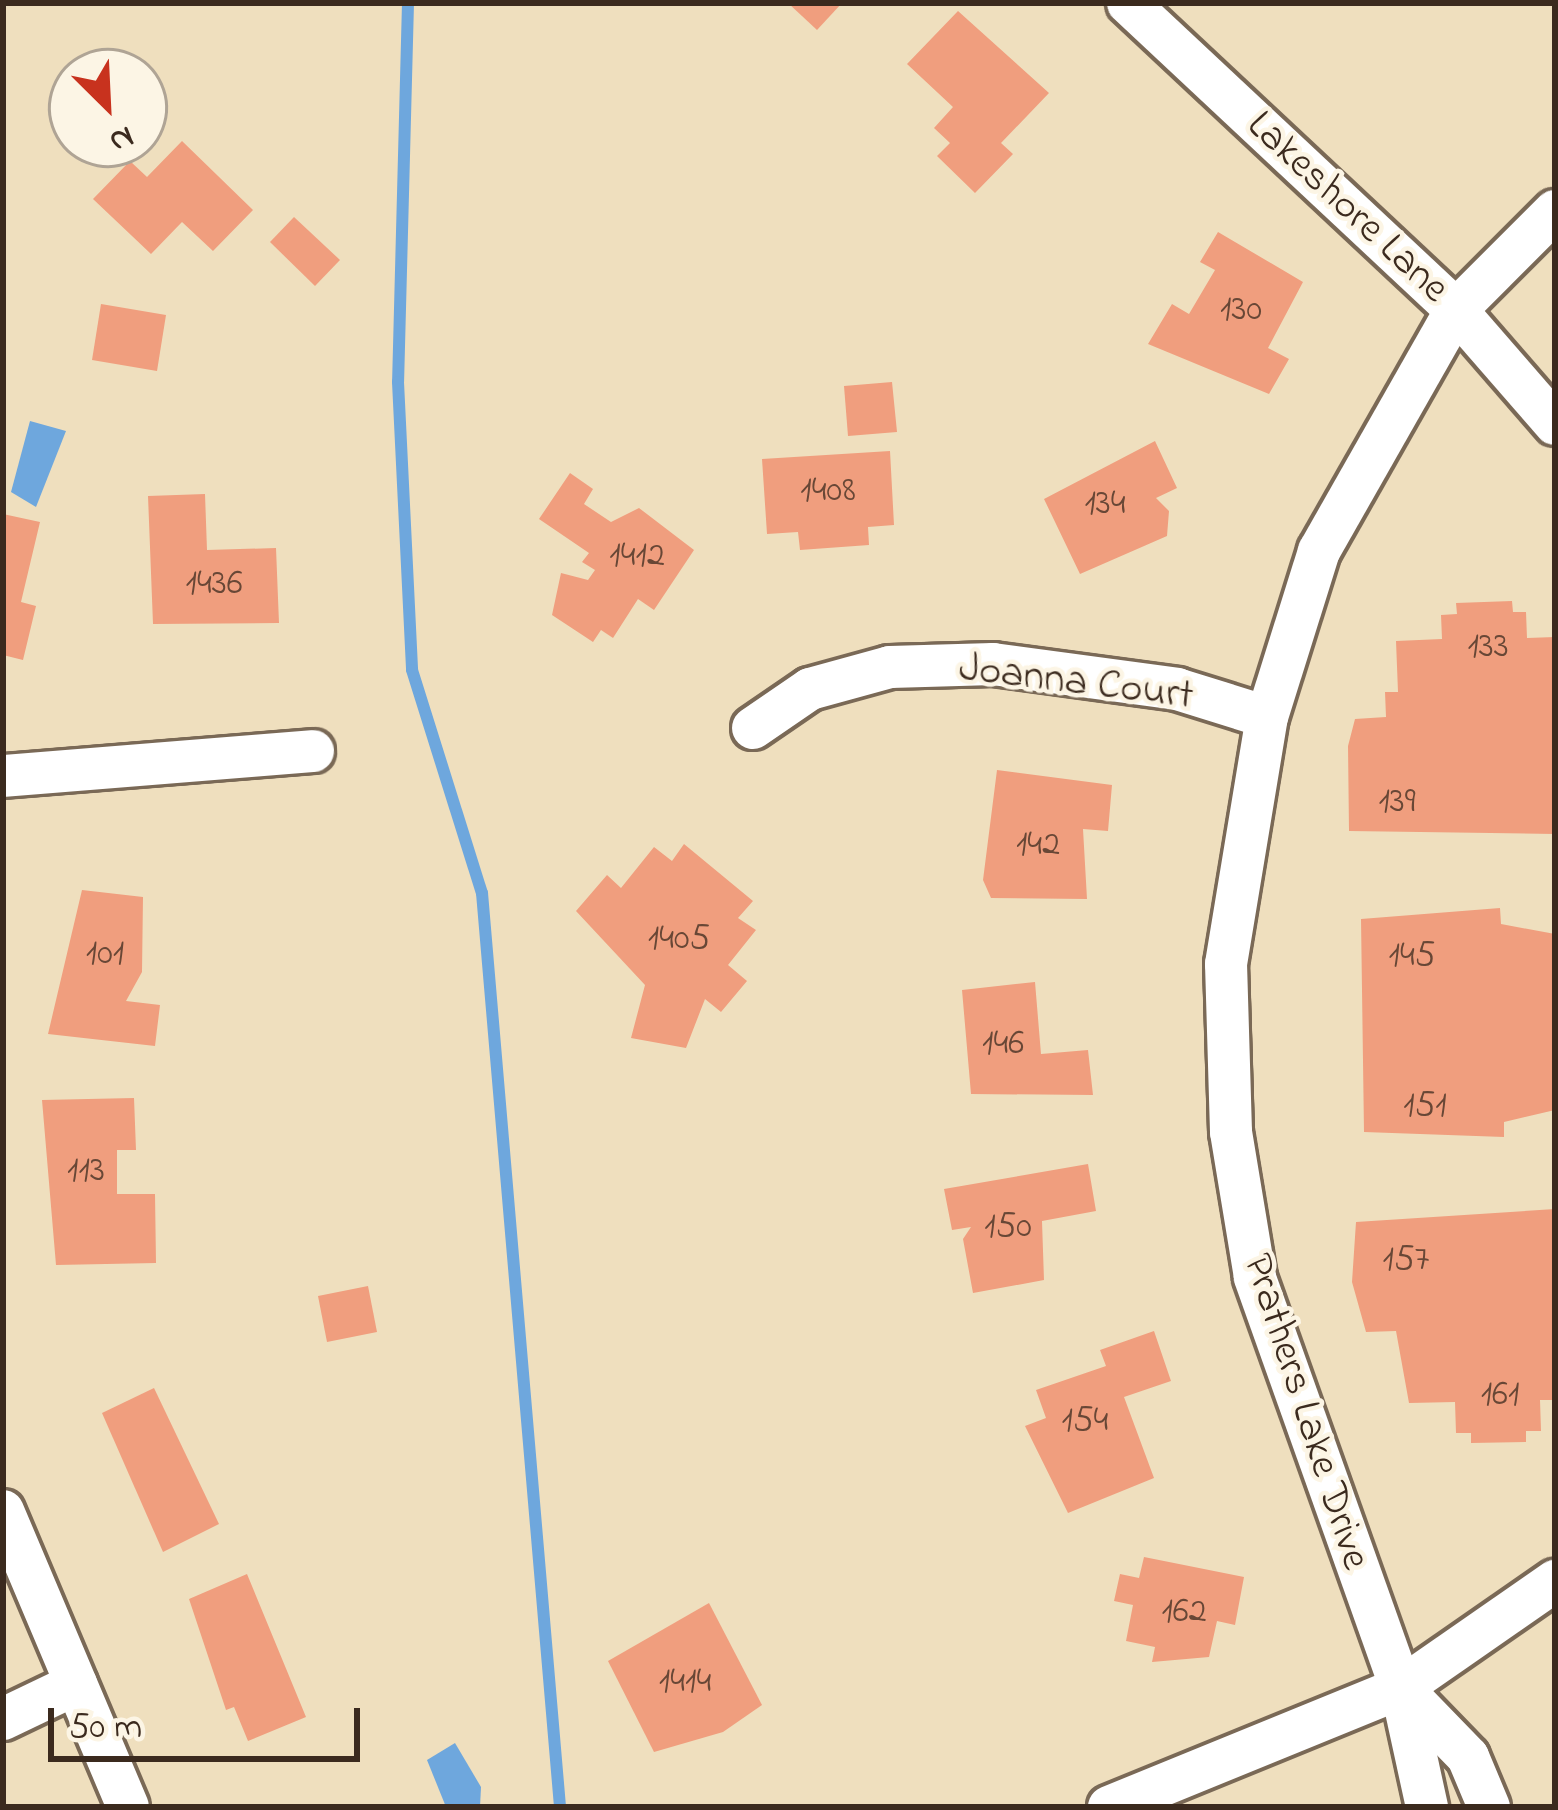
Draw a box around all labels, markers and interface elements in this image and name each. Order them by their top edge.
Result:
north arrow [48,48,168,168]
street label: Lakeshore Lane [1235,101,1459,315]
text: N [101,112,141,165]
house number: 130 [1220,289,1262,333]
house number: 1408 [800,470,856,514]
house number: 134 [1084,483,1126,527]
house number: 1412 [609,535,665,579]
house number: 1436 [186,563,242,607]
house number: 133 [1467,626,1509,670]
street label: Joanna Court [956,644,1196,722]
house number: 139 [1378,781,1416,825]
house number: 142 [1016,824,1060,868]
house number: 1405 [648,918,710,962]
house number: 101 [86,933,124,977]
house number: 145 [1389,935,1435,979]
house number: 146 [982,1023,1024,1067]
house number: 151 [1403,1085,1447,1129]
house number: 113 [67,1150,105,1194]
house number: 150 [984,1206,1032,1250]
house number: 157 [1383,1239,1429,1283]
street label: Prathers Lake Drive [1230,1248,1380,1576]
house number: 161 [1481,1374,1519,1418]
house number: 154 [1062,1400,1108,1444]
house number: 162 [1161,1591,1207,1635]
house number: 1414 [659,1661,711,1705]
scale bar [54,1684,366,1758]
text: 50 m [69,1702,142,1755]

